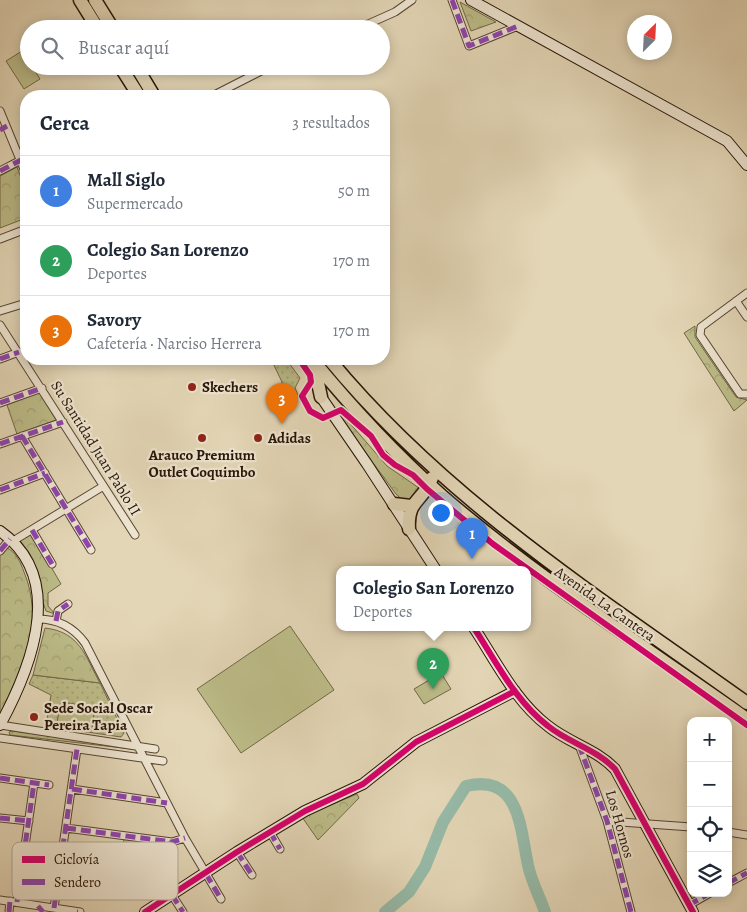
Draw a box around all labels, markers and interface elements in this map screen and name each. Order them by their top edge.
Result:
north arrow [627,15,672,60]
search box [20,20,390,75]
icon: search [38,34,66,62]
text: Buscar aquí [78,35,169,61]
text: Cerca [40,109,90,137]
text: 3 resultados [292,112,370,134]
text: Mall Siglo [87,167,165,193]
text: 1 [53,180,59,202]
text: 50 m [338,180,370,202]
text: Supermercado [87,193,183,215]
text: Colegio San Lorenzo [87,237,249,263]
text: 2 [52,250,60,272]
text: 170 m [333,250,370,272]
text: Deportes [87,263,147,285]
text: Savory [87,307,141,333]
text: 3 [53,320,59,342]
text: 170 m [333,320,370,342]
text: Cafetería · Narciso Herrera [87,333,262,355]
street label: Su Santidad Juan Pablo II [46,377,146,519]
place label: Skechers [202,377,258,397]
marker: Skechers [186,381,198,393]
pin: 3 [266,383,298,424]
place label: Adidas [267,428,311,448]
marker: Arauco Premium Outlet Coquimbo [196,432,208,444]
marker: Adidas [252,432,264,444]
place label: Arauco Premium Outlet Coquimbo [148,445,256,482]
your location [428,500,454,526]
pin: 1 [456,518,488,559]
street label: Avenida La Cantera [550,561,659,646]
popup [336,566,531,631]
text: Colegio San Lorenzo [353,575,514,601]
text: Deportes [353,601,412,623]
pin: 2 [417,648,449,689]
place label: Sede Social Oscar Pereira Tapia [44,698,153,735]
marker: Sede Social Oscar Pereira Tapia [28,711,40,723]
map controls [687,717,732,897]
button: + [687,717,732,762]
button: − [687,762,732,807]
street label: Los Hornos [601,788,639,860]
button: locate [687,807,732,852]
legend [12,842,178,900]
text: Ciclovía [54,850,100,869]
button: layers [687,852,732,897]
text: Sendero [54,873,101,892]

